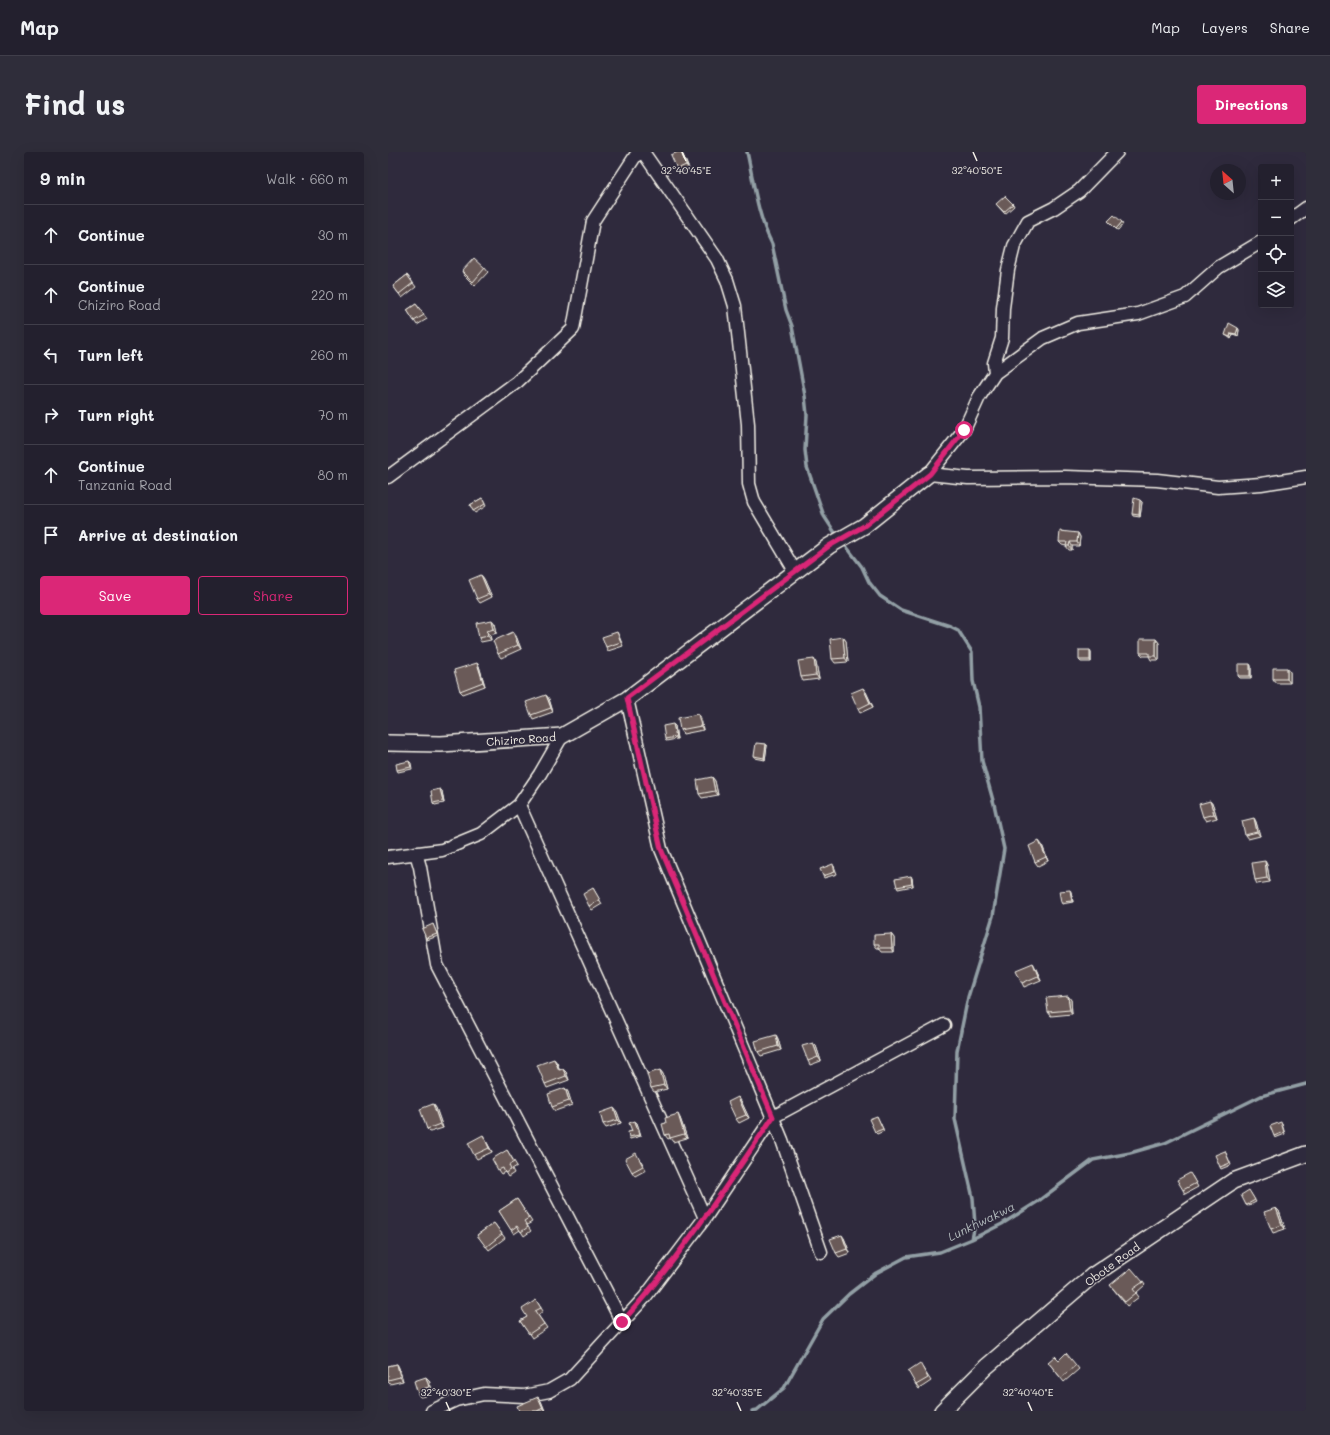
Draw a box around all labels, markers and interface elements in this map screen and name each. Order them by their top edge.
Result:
text: Map [20,15,59,40]
text: Map [1151,18,1180,37]
text: Layers [1202,18,1248,37]
text: Share [1270,18,1310,37]
button: Directions [1197,85,1306,124]
text: Find us [24,86,125,122]
text: 32°40'45"E [661,163,712,177]
text: 32°40'50"E [952,163,1003,177]
north arrow [1210,164,1246,200]
map controls [1258,164,1294,308]
button: + [1258,164,1294,200]
text: 9 min [40,167,85,189]
text: Walk · 660 m [266,170,348,187]
button: − [1258,200,1294,236]
icon: ahead [40,224,62,246]
text: Continue [78,225,145,245]
text: 30 m [318,226,348,243]
button: locate [1258,236,1294,272]
button: layers [1258,272,1294,308]
text: Continue [78,276,145,296]
icon: ahead [40,284,62,306]
text: 220 m [311,286,348,303]
text: Chiziro Road [78,296,161,313]
icon: left [40,344,62,366]
text: Turn left [78,345,143,365]
text: 260 m [310,346,348,363]
icon: right [40,404,62,426]
text: Turn right [78,405,155,425]
text: 70 m [318,406,348,423]
route start [955,421,973,439]
text: Continue [78,456,145,476]
icon: ahead [40,464,62,486]
text: 80 m [318,466,348,483]
text: Tanzania Road [78,476,172,493]
icon: arrive [40,524,62,546]
text: Arrive at destination [78,525,238,545]
button: Save [40,576,190,615]
button: Share [198,576,348,615]
street label: Chiziro Road [486,729,556,749]
water label: Lunkhwakwa [945,1198,1017,1244]
street label: Obote Road [1081,1239,1143,1289]
route end [613,1313,631,1331]
text: 32°40'30"E [421,1385,472,1399]
text: 32°40'35"E [712,1385,763,1399]
text: 32°40'40"E [1003,1385,1054,1399]

